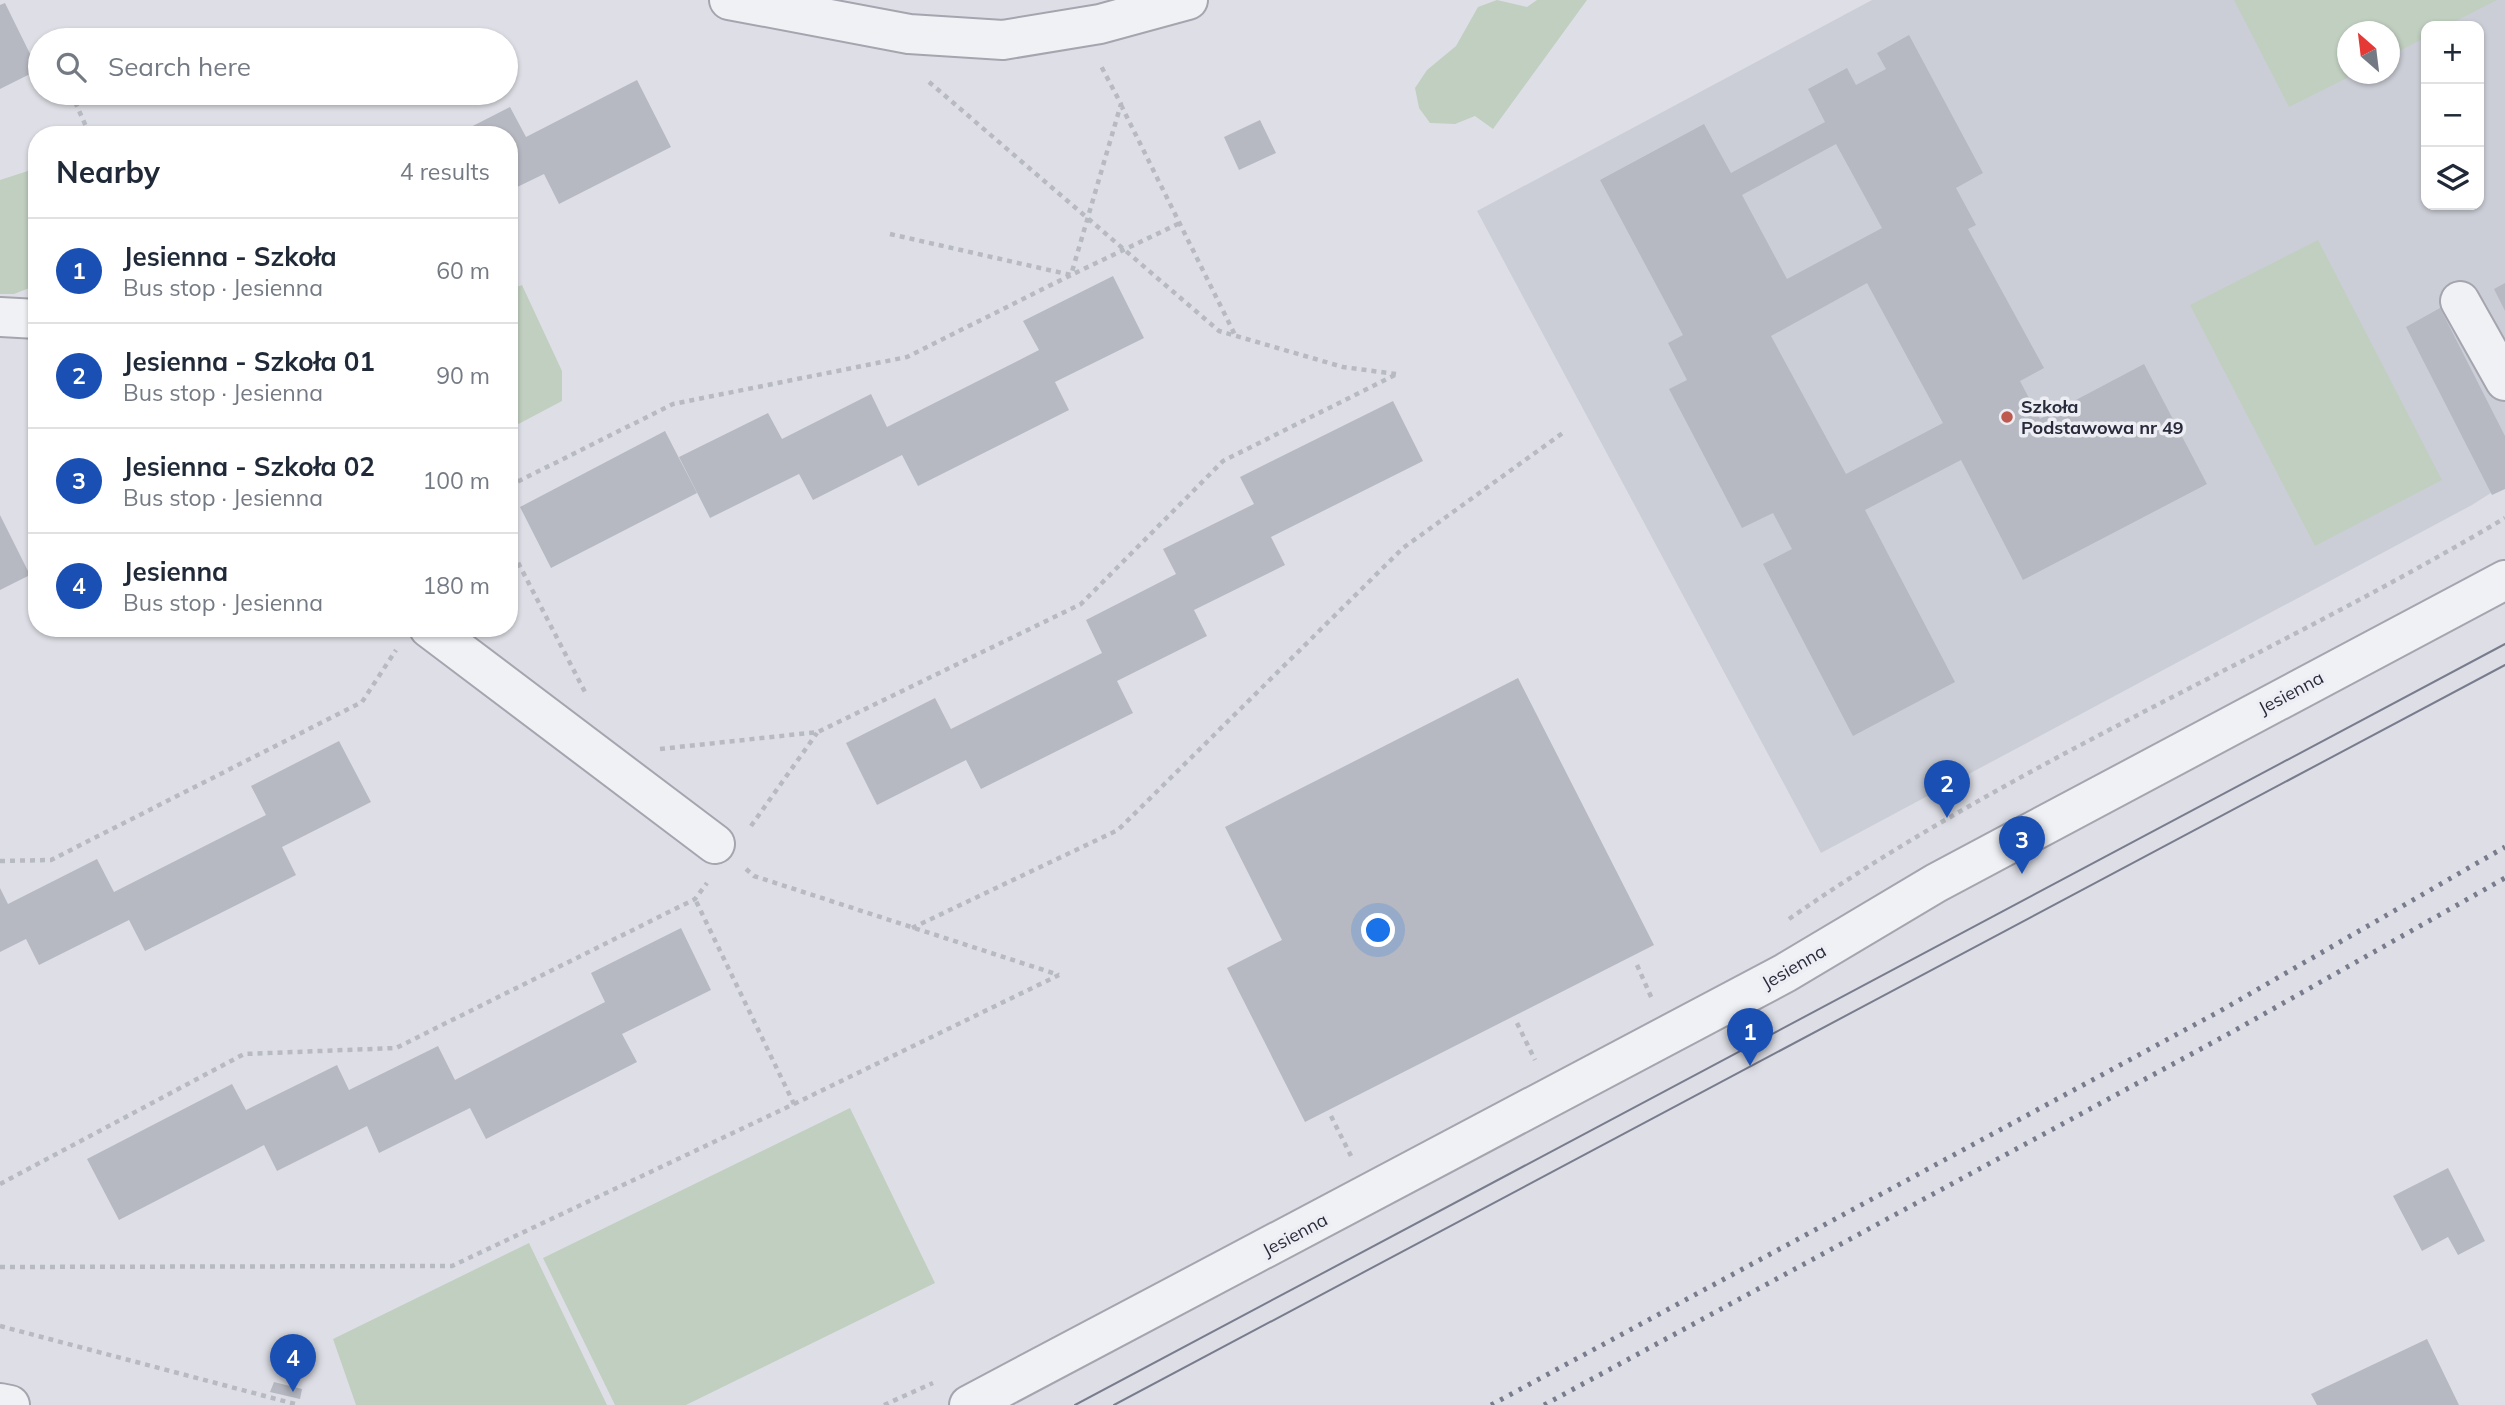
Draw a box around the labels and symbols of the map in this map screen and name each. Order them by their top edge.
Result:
north arrow [2337,21,2400,84]
place label: Szkoła Podstawowa nr 49 [2021,395,2184,439]
marker: Szkoła Podstawowa nr 49 [1999,409,2015,425]
street label: Jesienna [2254,666,2327,719]
pin: 2 [1924,760,1970,818]
pin: 3 [1999,816,2045,874]
your location [1361,913,1395,947]
street label: Jesienna [1757,939,1830,994]
pin: 1 [1727,1008,1773,1066]
street label: Jesienna [1258,1208,1331,1261]
pin: 4 [270,1334,316,1392]

